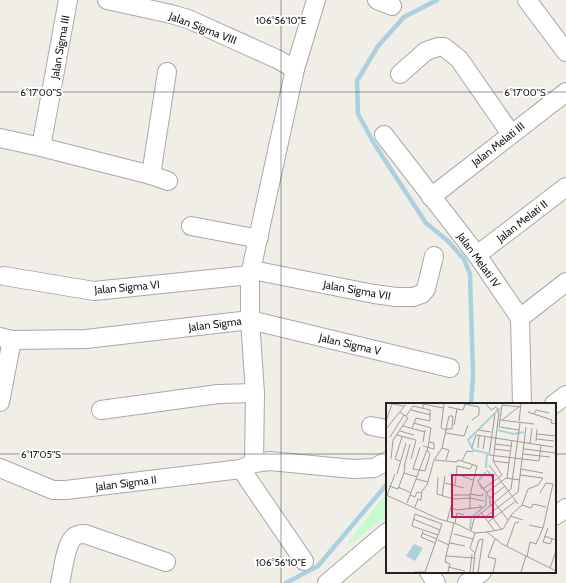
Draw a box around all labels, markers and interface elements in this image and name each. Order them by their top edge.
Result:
street label: Jalan Sigma VIII [166,8,239,47]
street label: Jalan Sigma III [47,14,72,81]
text: 106°56'10"E [256,14,307,27]
text: 6°17'00"S [20,86,62,99]
text: 6°17'00"S [504,86,546,99]
street label: Jalan Melati III [468,119,527,170]
street label: Jalan Melati II [493,197,550,246]
street label: Jalan Melati IV [454,229,504,291]
street label: Jalan Sigma VI [93,277,160,297]
street label: Jalan Sigma VII [321,277,392,303]
street label: Jalan Sigma [187,314,243,334]
street label: Jalan Sigma V [317,330,382,358]
inset map [386,403,556,573]
text: 6°17'05"S [21,448,61,461]
street label: Jalan Sigma II [94,472,157,494]
text: 106°56'10"E [256,556,307,569]

